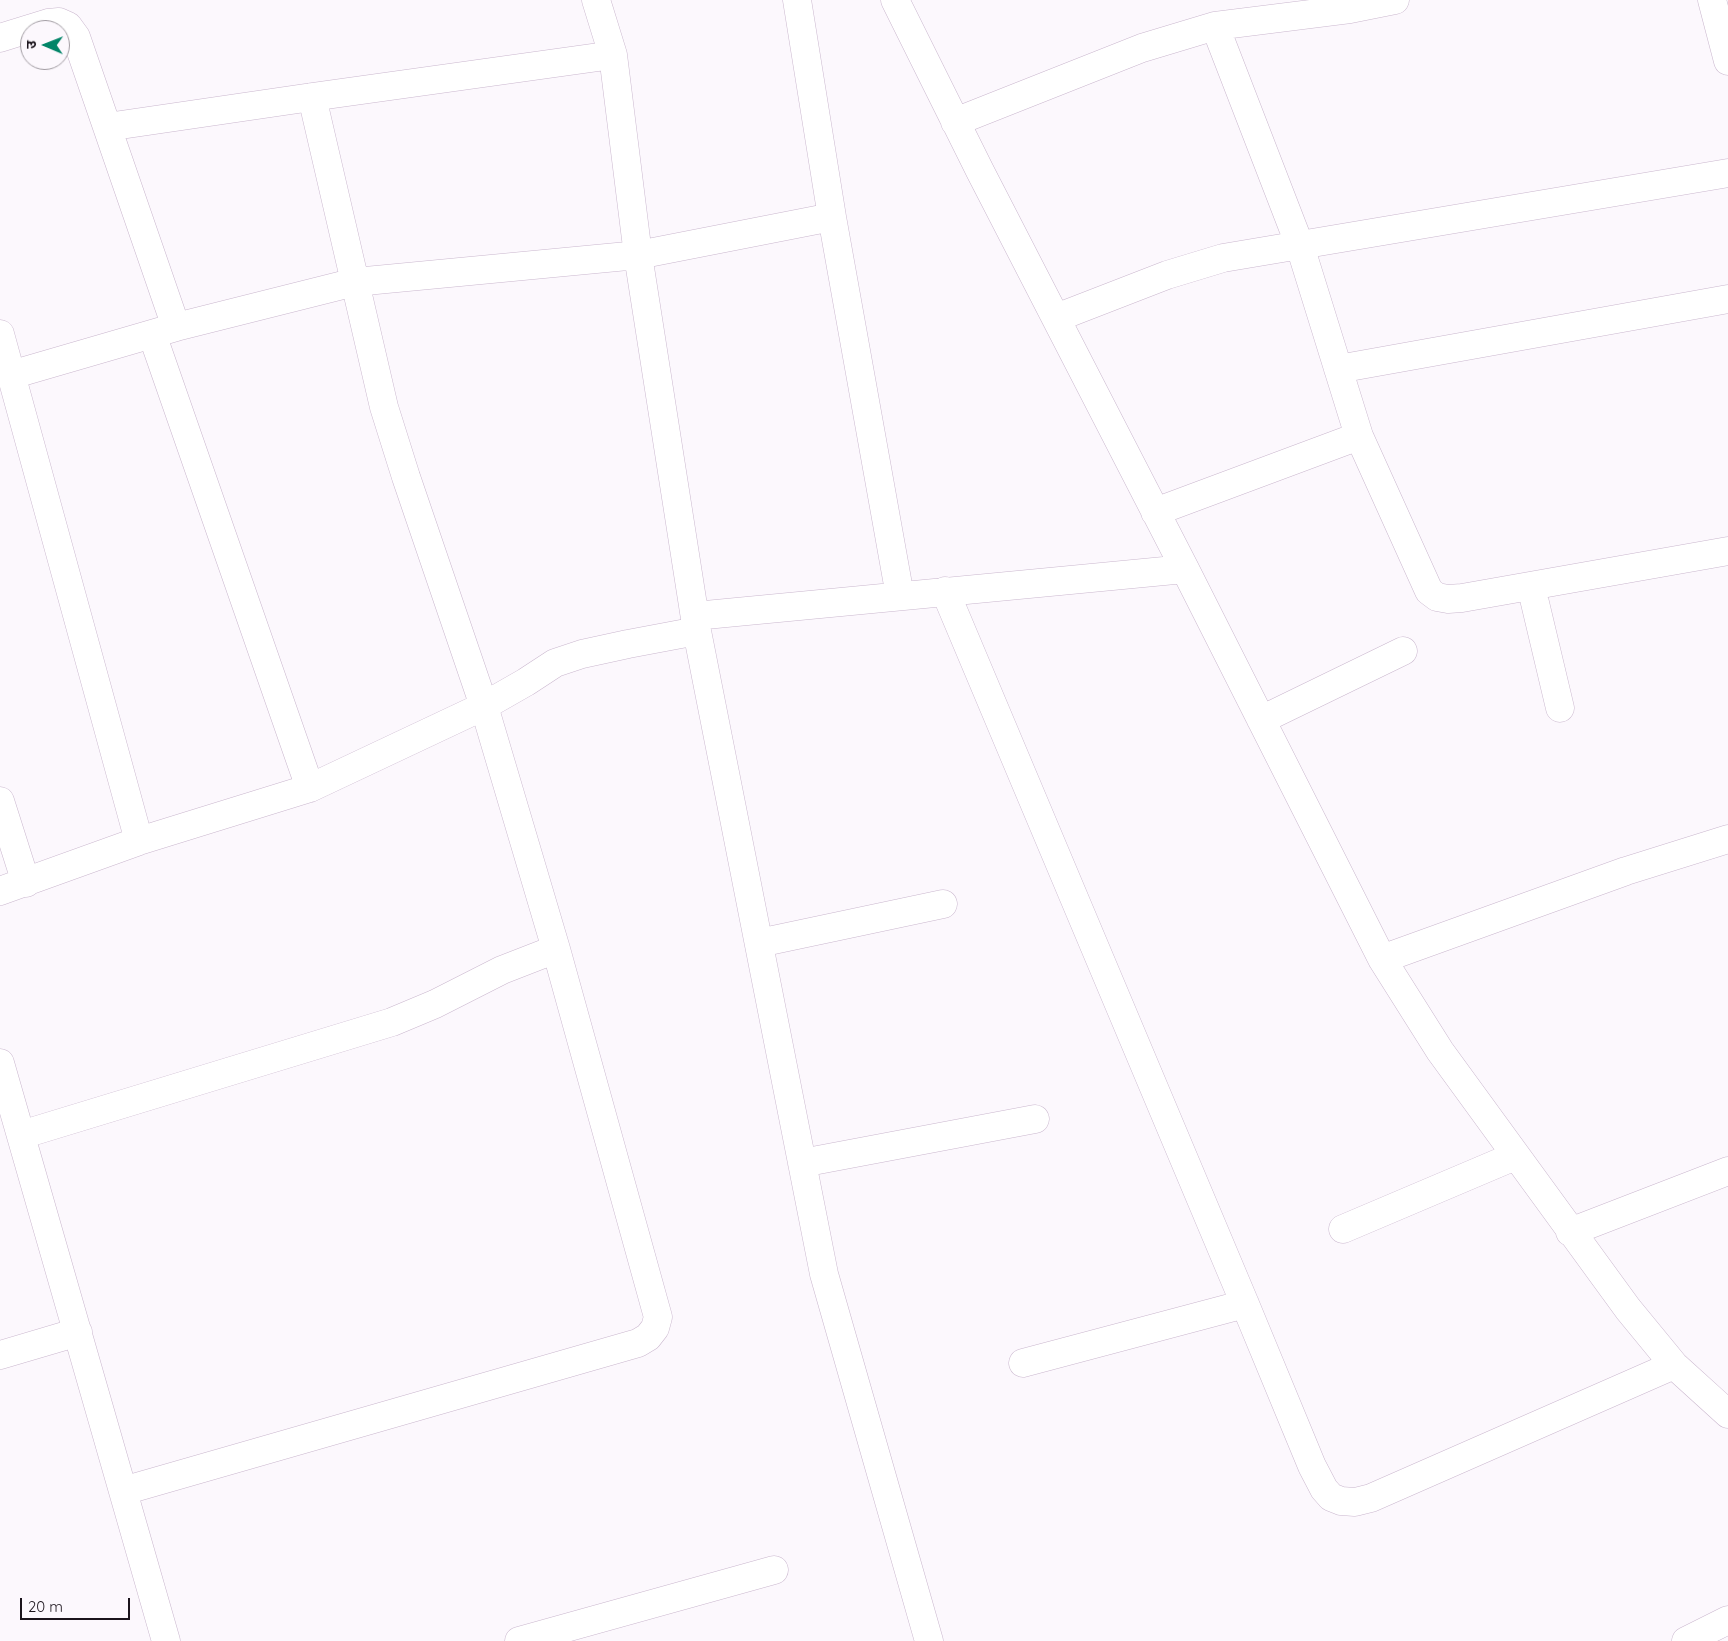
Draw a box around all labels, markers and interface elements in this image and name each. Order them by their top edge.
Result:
north arrow [20,20,70,70]
text: उ [22,41,40,49]
scale bar [22,1588,132,1620]
text: 20 m [28,1597,63,1616]

